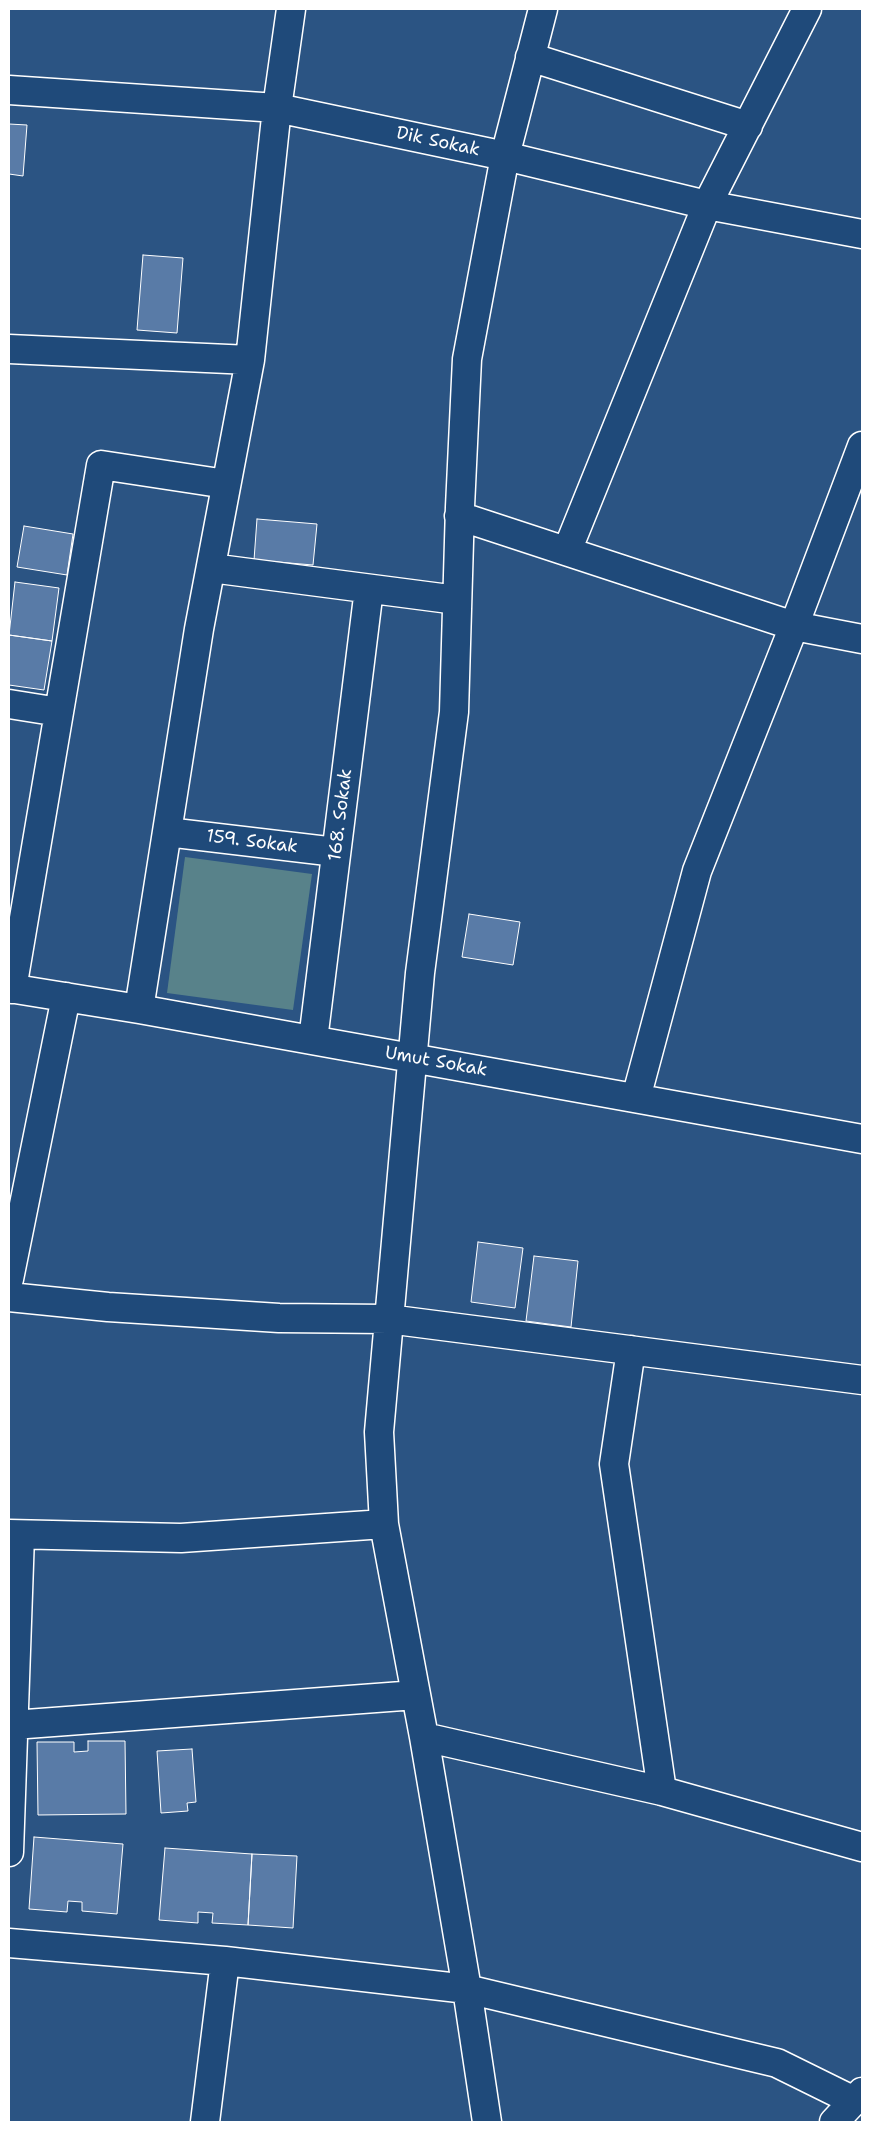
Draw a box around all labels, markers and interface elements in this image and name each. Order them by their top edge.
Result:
street label: Dik Sokak [394,123,482,161]
street label: 168. Sokak [325,768,357,862]
street label: 159. Sokak [205,826,299,858]
street label: Umut Sokak [383,1042,489,1082]

